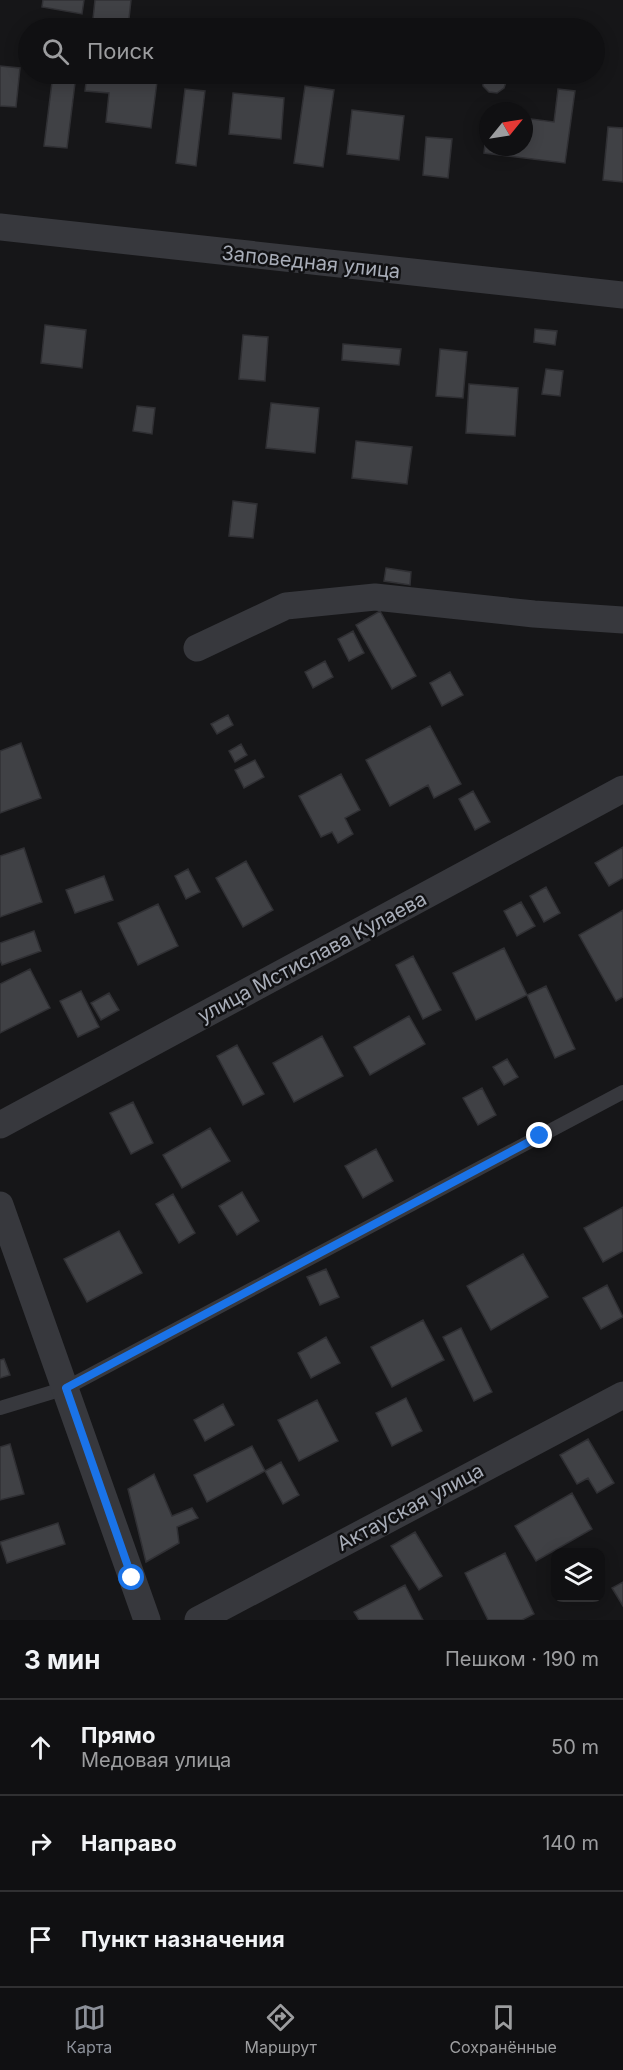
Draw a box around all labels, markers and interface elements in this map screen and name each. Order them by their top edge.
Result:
search box [18,18,605,84]
icon: search [39,35,72,68]
text: Поиск [87,38,154,64]
north arrow [479,102,533,156]
street label: Заповедная улица [221,241,401,283]
street label: улица Мстислава Кулаева [194,886,430,1028]
route end [526,1122,552,1148]
street label: Актауская улица [332,1458,488,1556]
map controls [551,1548,605,1602]
button: layers [551,1548,605,1602]
route start [118,1564,144,1590]
text: 3 мин [24,1644,100,1675]
text: Пешком · 190 m [445,1647,599,1671]
text: Прямо [81,1722,155,1748]
icon: ahead [24,1731,57,1764]
text: 50 m [551,1735,599,1759]
text: Медовая улица [81,1748,231,1772]
icon: right [24,1827,57,1860]
text: Направо [81,1830,177,1856]
text: 140 m [542,1831,599,1855]
icon: arrive [24,1923,57,1956]
text: Пункт назначения [81,1926,285,1952]
tab: Карта [66,2001,112,2057]
tab: Маршрут [244,2001,317,2057]
tab: Сохранённые [449,2001,557,2057]

